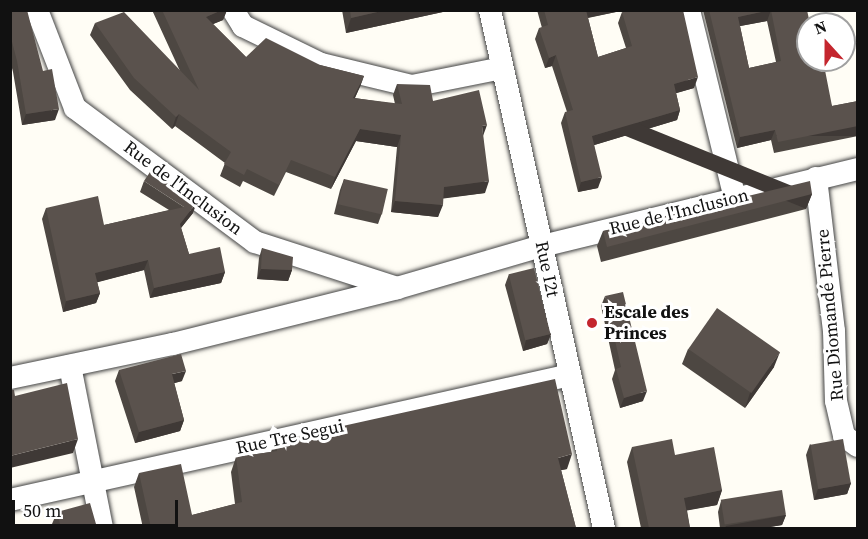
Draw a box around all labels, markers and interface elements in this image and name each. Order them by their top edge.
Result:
north arrow [796,12,856,72]
text: N [811,15,830,39]
street label: Rue de l'Inclusion [119,136,247,240]
street label: Rue de l'Inclusion [607,184,751,240]
street label: Rue Diomandé Pierre [812,228,848,402]
street label: Rue I2t [531,239,563,299]
place label: Escale des Princes [604,302,689,344]
marker: Escale des Princes [585,316,599,330]
street label: Rue Tre Segui [234,415,346,459]
scale bar [15,488,182,526]
text: 50 m [23,498,61,523]

